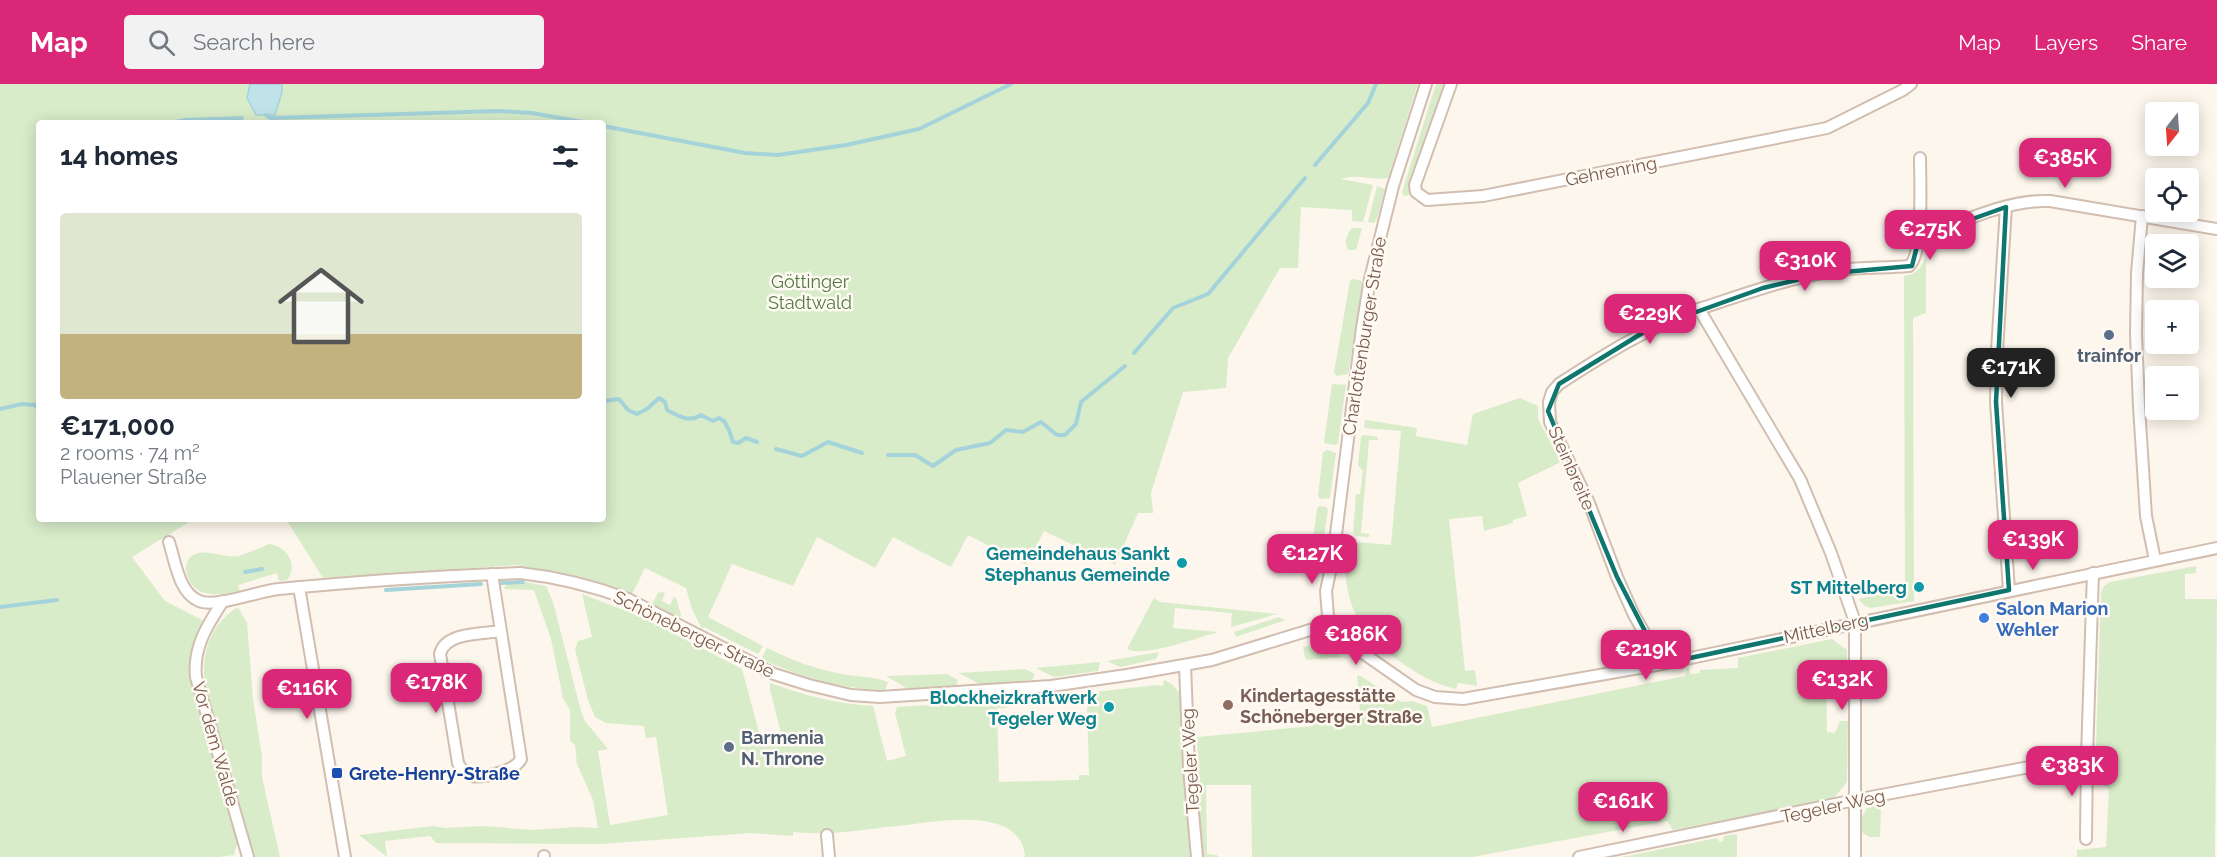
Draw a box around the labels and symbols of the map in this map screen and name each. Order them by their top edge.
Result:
north arrow [2145,102,2199,156]
pin: €385K [2023,138,2107,189]
street label: Gehrenring [1563,152,1659,190]
pin: €275K [1888,210,1972,261]
street label: Charlottenburger Straße [1338,235,1390,437]
pin: €310K [1763,241,1847,292]
park label: Göttinger Stadtwald [768,271,852,313]
pin: €229K [1608,294,1692,345]
marker: trainfor [2102,328,2116,342]
place label: trainfor [2077,345,2141,366]
pin: €171K [1969,348,2053,399]
street label: Steinbreite [1544,423,1600,514]
pin: €139K [1991,520,2075,571]
pin: €127K [1270,534,1354,585]
place label: Gemeindehaus Sankt Stephanus Gemeinde [985,543,1170,585]
marker: Gemeindehaus Sankt Stephanus Gemeinde [1175,556,1189,570]
place label: ST Mittelberg [1790,577,1907,598]
marker: ST Mittelberg [1912,580,1926,594]
street label: Schöneberger Straße [610,586,778,682]
place label: Salon Marion Wehler [1996,598,2108,640]
street label: Mittelberg [1782,609,1870,647]
marker: Salon Marion Wehler [1977,611,1991,625]
pin: €186K [1314,615,1398,666]
pin: €219K [1604,630,1688,681]
pin: €132K [1800,660,1884,711]
pin: €178K [394,663,478,714]
pin: €116K [265,669,349,720]
street label: Vor dem Walde [188,679,244,809]
place label: Kindertagesstätte Schöneberger Straße [1240,685,1423,727]
place label: Blockheizkraftwerk Tegeler Weg [929,687,1098,729]
marker: Kindertagesstätte Schöneberger Straße [1221,698,1235,712]
marker: Blockheizkraftwerk Tegeler Weg [1102,700,1116,714]
street label: Tegeler Weg [1177,708,1203,814]
place label: Barmenia N. Throne [741,727,824,769]
marker: Barmenia N. Throne [722,740,736,754]
pin: €383K [2030,746,2114,797]
place label: Grete-Henry-Straße [349,763,520,784]
marker: Grete-Henry-Straße [330,766,344,780]
pin: €161K [1581,782,1665,833]
street label: Tegeler Weg [1779,785,1887,827]

